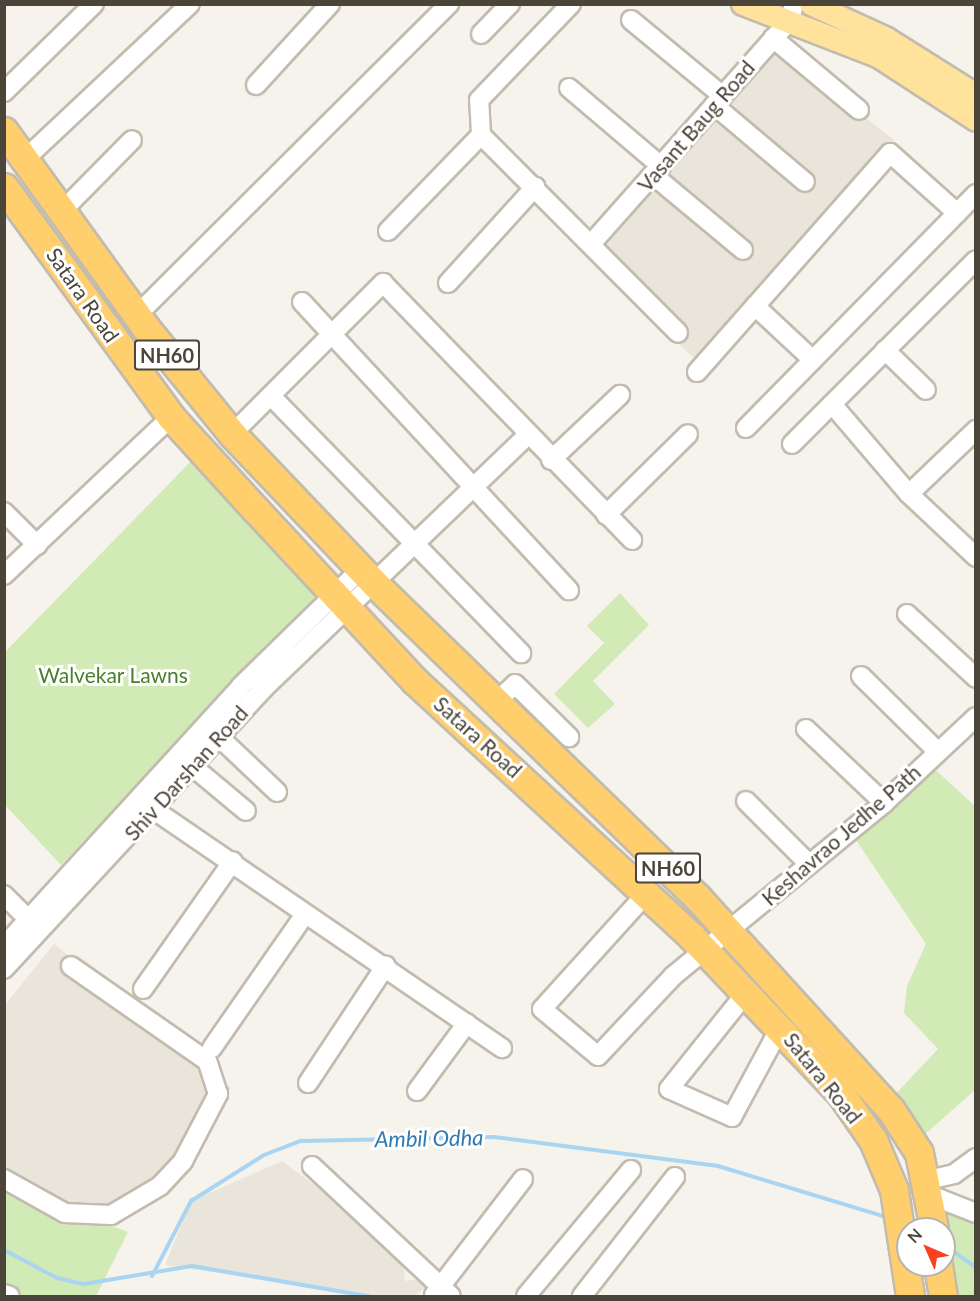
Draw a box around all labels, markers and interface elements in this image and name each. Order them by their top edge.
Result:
street label: Vasant Baug Road [632,55,760,197]
street label: Satara Road [41,243,125,347]
road number: NH60 [132,338,201,372]
park label: Walvekar Lawns [38,662,188,688]
street label: Satara Road [429,691,527,783]
street label: Shiv Darshan Road [119,700,253,846]
street label: Keshavrao Jedhe Path [756,759,926,911]
road number: NH60 [634,851,702,885]
street label: Satara Road [779,1028,867,1128]
water label: Ambil Odha [374,1124,484,1152]
north arrow [896,1217,956,1277]
text: N [903,1224,925,1246]

